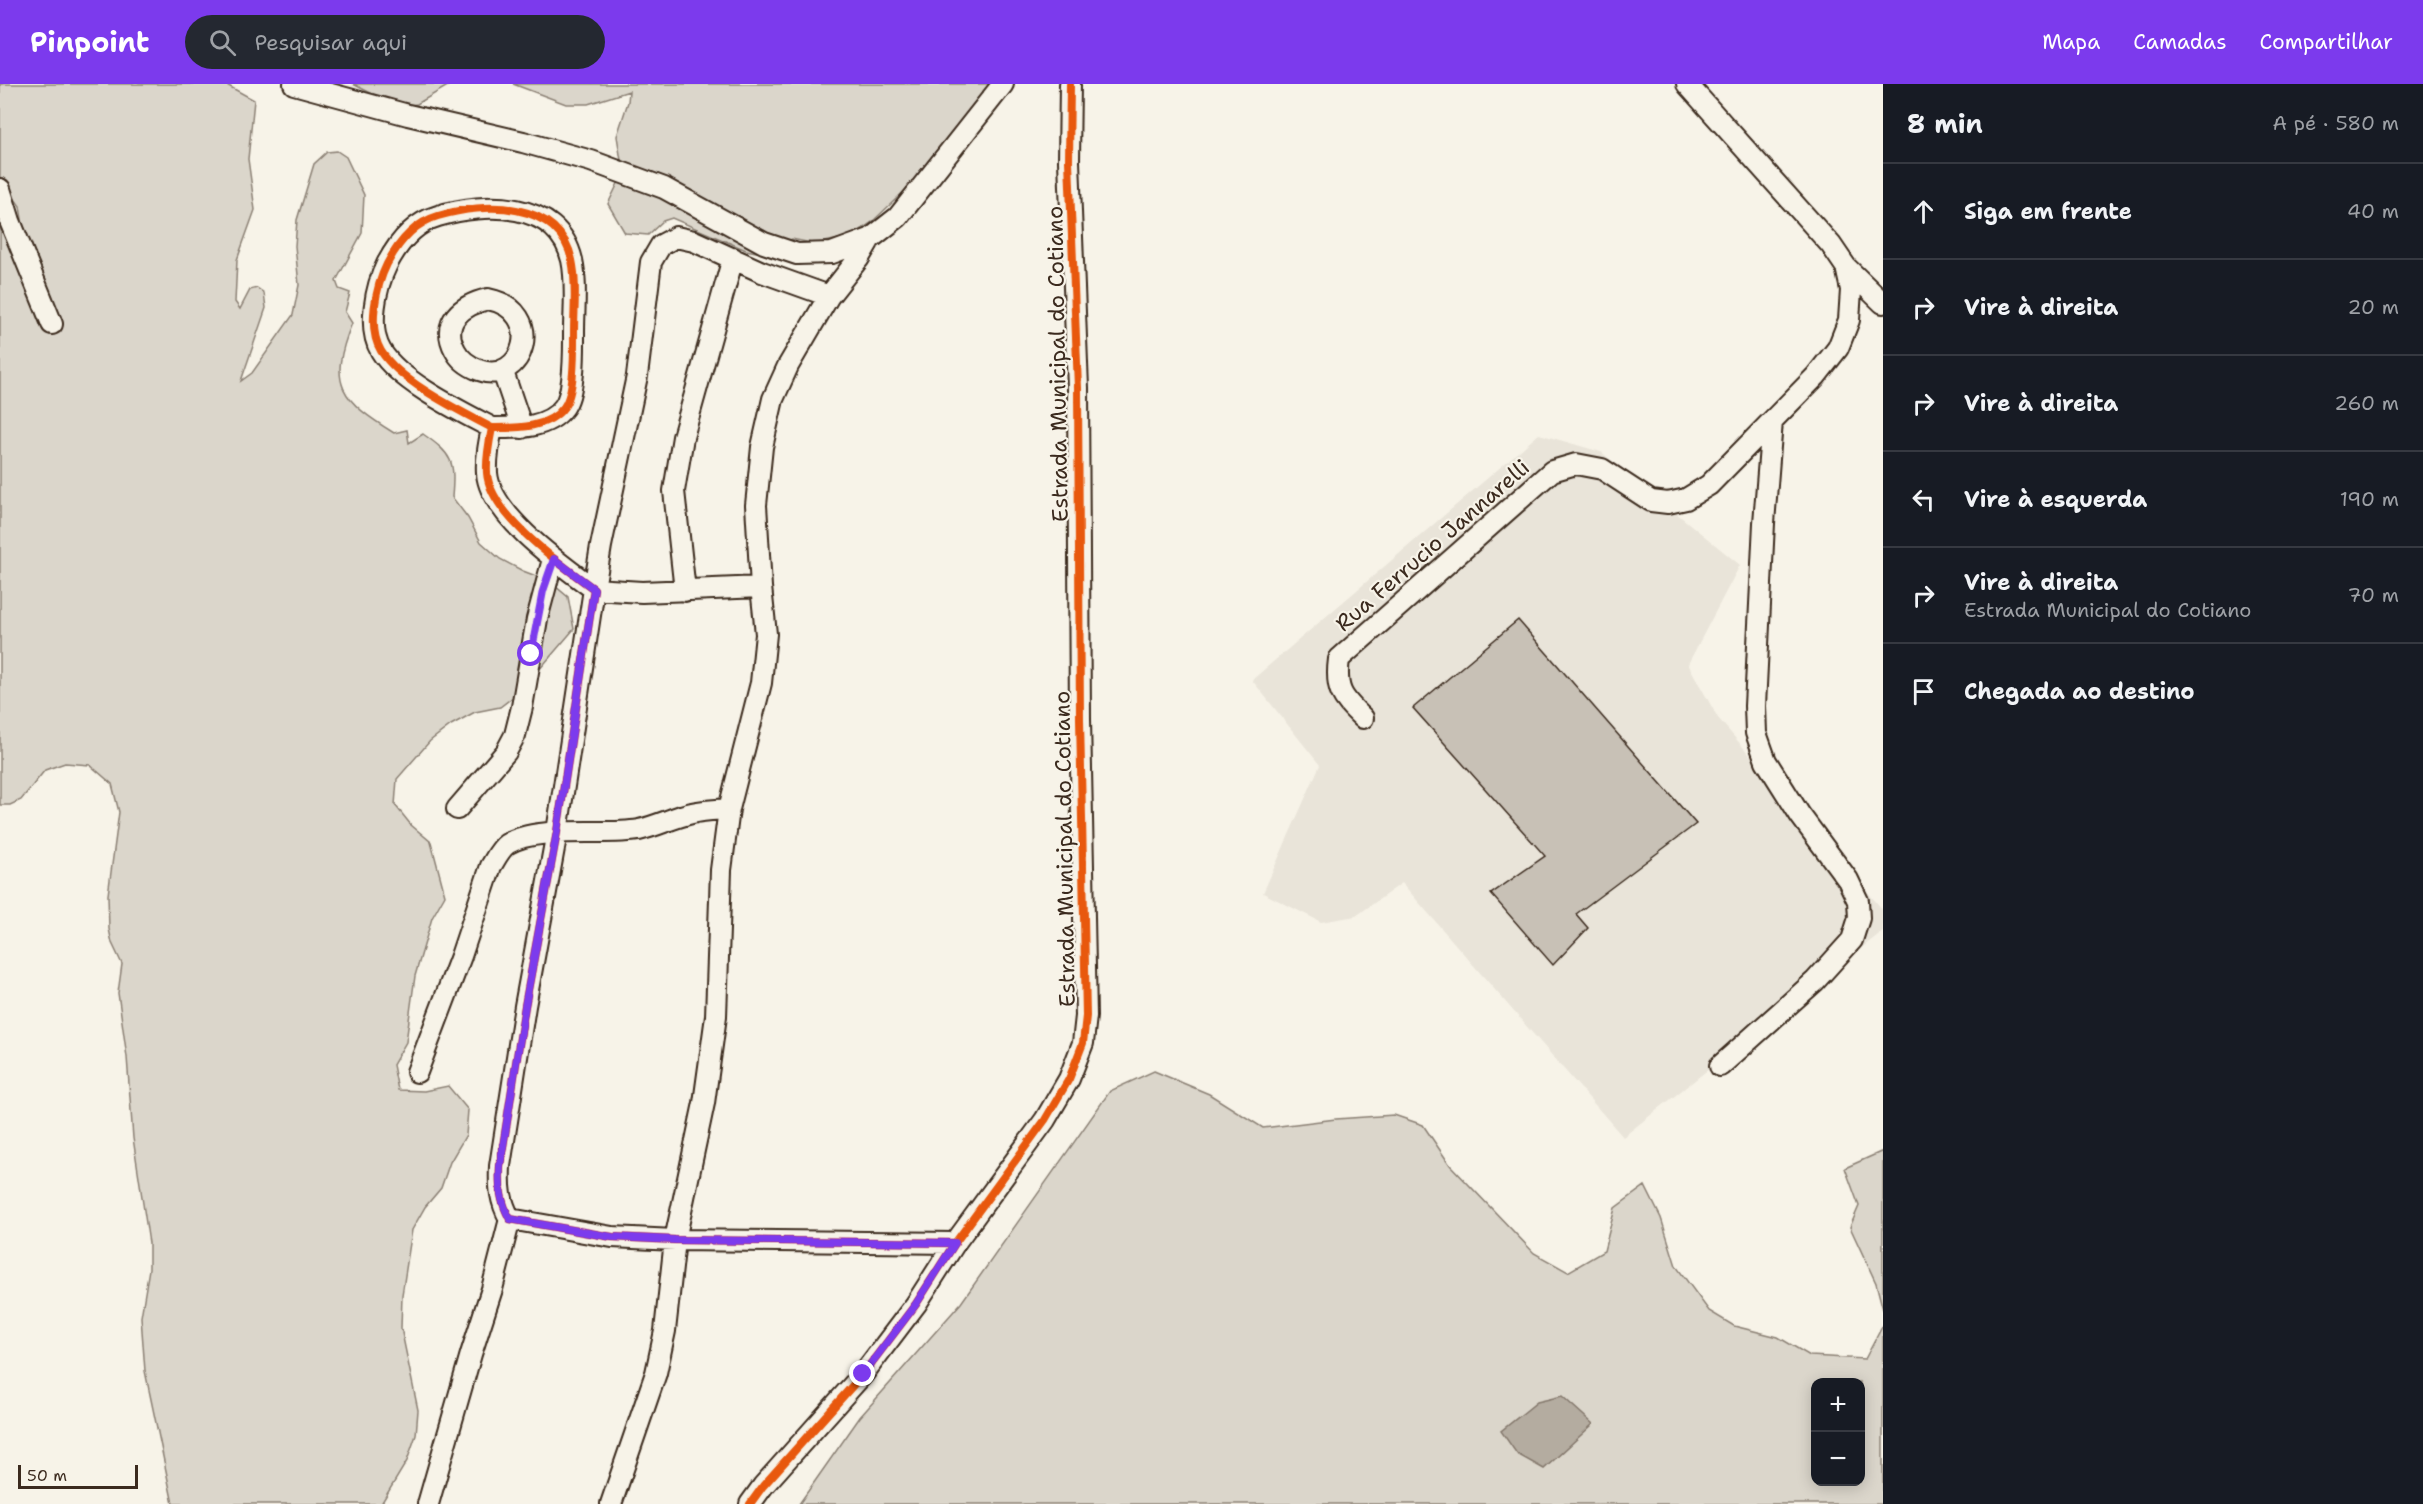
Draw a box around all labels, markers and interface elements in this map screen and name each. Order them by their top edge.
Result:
search box [185,15,605,69]
text: Pinpoint [30,23,149,61]
icon: search [206,26,239,59]
text: Pesquisar aqui [254,28,407,57]
text: Mapa [2042,28,2100,56]
text: Camadas [2133,28,2227,56]
text: Compartilhar [2260,28,2393,56]
text: 8 min [1907,106,1983,141]
text: A pé · 580 m [2272,110,2399,136]
icon: ahead [1907,195,1940,228]
text: Siga em frente [1964,197,2132,226]
text: 40 m [2347,198,2399,224]
street label: Estrada Municipal do Cotiano [1040,206,1075,522]
icon: right [1907,291,1940,324]
text: Vire à direita [1964,293,2118,322]
text: 20 m [2348,294,2399,320]
icon: right [1907,387,1940,420]
text: Vire à direita [1964,389,2118,418]
text: 260 m [2334,390,2399,416]
street label: Rua Ferrucio Jannarelli [1329,453,1536,638]
icon: left [1907,483,1940,516]
text: Vire à esquerda [1964,485,2147,514]
text: 190 m [2340,486,2399,512]
text: Vire à direita [1964,568,2118,597]
icon: right [1907,579,1940,612]
text: 70 m [2347,582,2399,608]
text: Estrada Municipal do Cotiano [1964,597,2251,623]
route start [517,640,543,666]
icon: arrive [1907,675,1940,708]
text: Chegada ao destino [1964,677,2195,706]
street label: Estrada Municipal do Cotiano [1047,691,1082,1007]
route end [849,1360,875,1386]
map controls [1811,1378,1865,1486]
button: + [1811,1378,1865,1432]
button: − [1811,1432,1865,1486]
scale bar [18,1462,138,1490]
text: 50 m [27,1465,67,1486]

